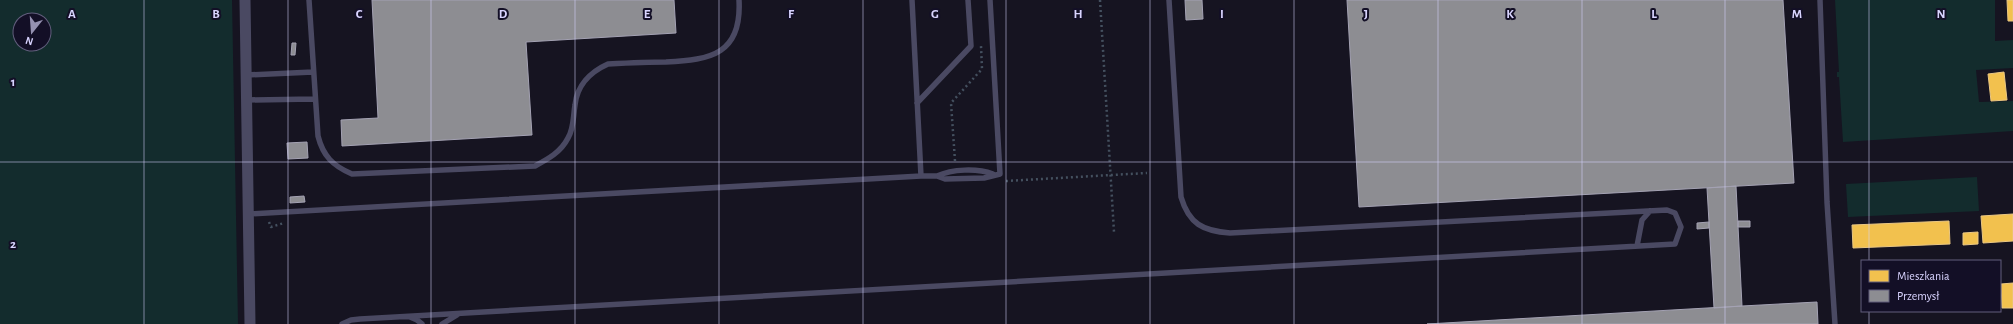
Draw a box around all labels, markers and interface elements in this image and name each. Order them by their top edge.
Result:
text: A [68,8,76,21]
text: B [212,8,220,21]
text: C [356,8,363,21]
text: D [499,8,508,21]
text: E [644,8,651,21]
text: F [788,8,795,21]
text: G [931,8,939,21]
text: H [1073,8,1083,21]
text: I [1220,8,1224,21]
text: J [1364,8,1368,21]
text: K [1506,8,1514,21]
text: L [1651,8,1657,21]
text: M [1792,8,1802,21]
text: N [1936,8,1946,21]
north arrow [12,12,52,52]
text: N [24,35,34,47]
text: 1 [11,76,15,89]
text: 2 [10,238,16,251]
legend [1861,260,2001,312]
text: Mieszkania [1897,270,1950,282]
text: Przemysł [1897,290,1940,303]

